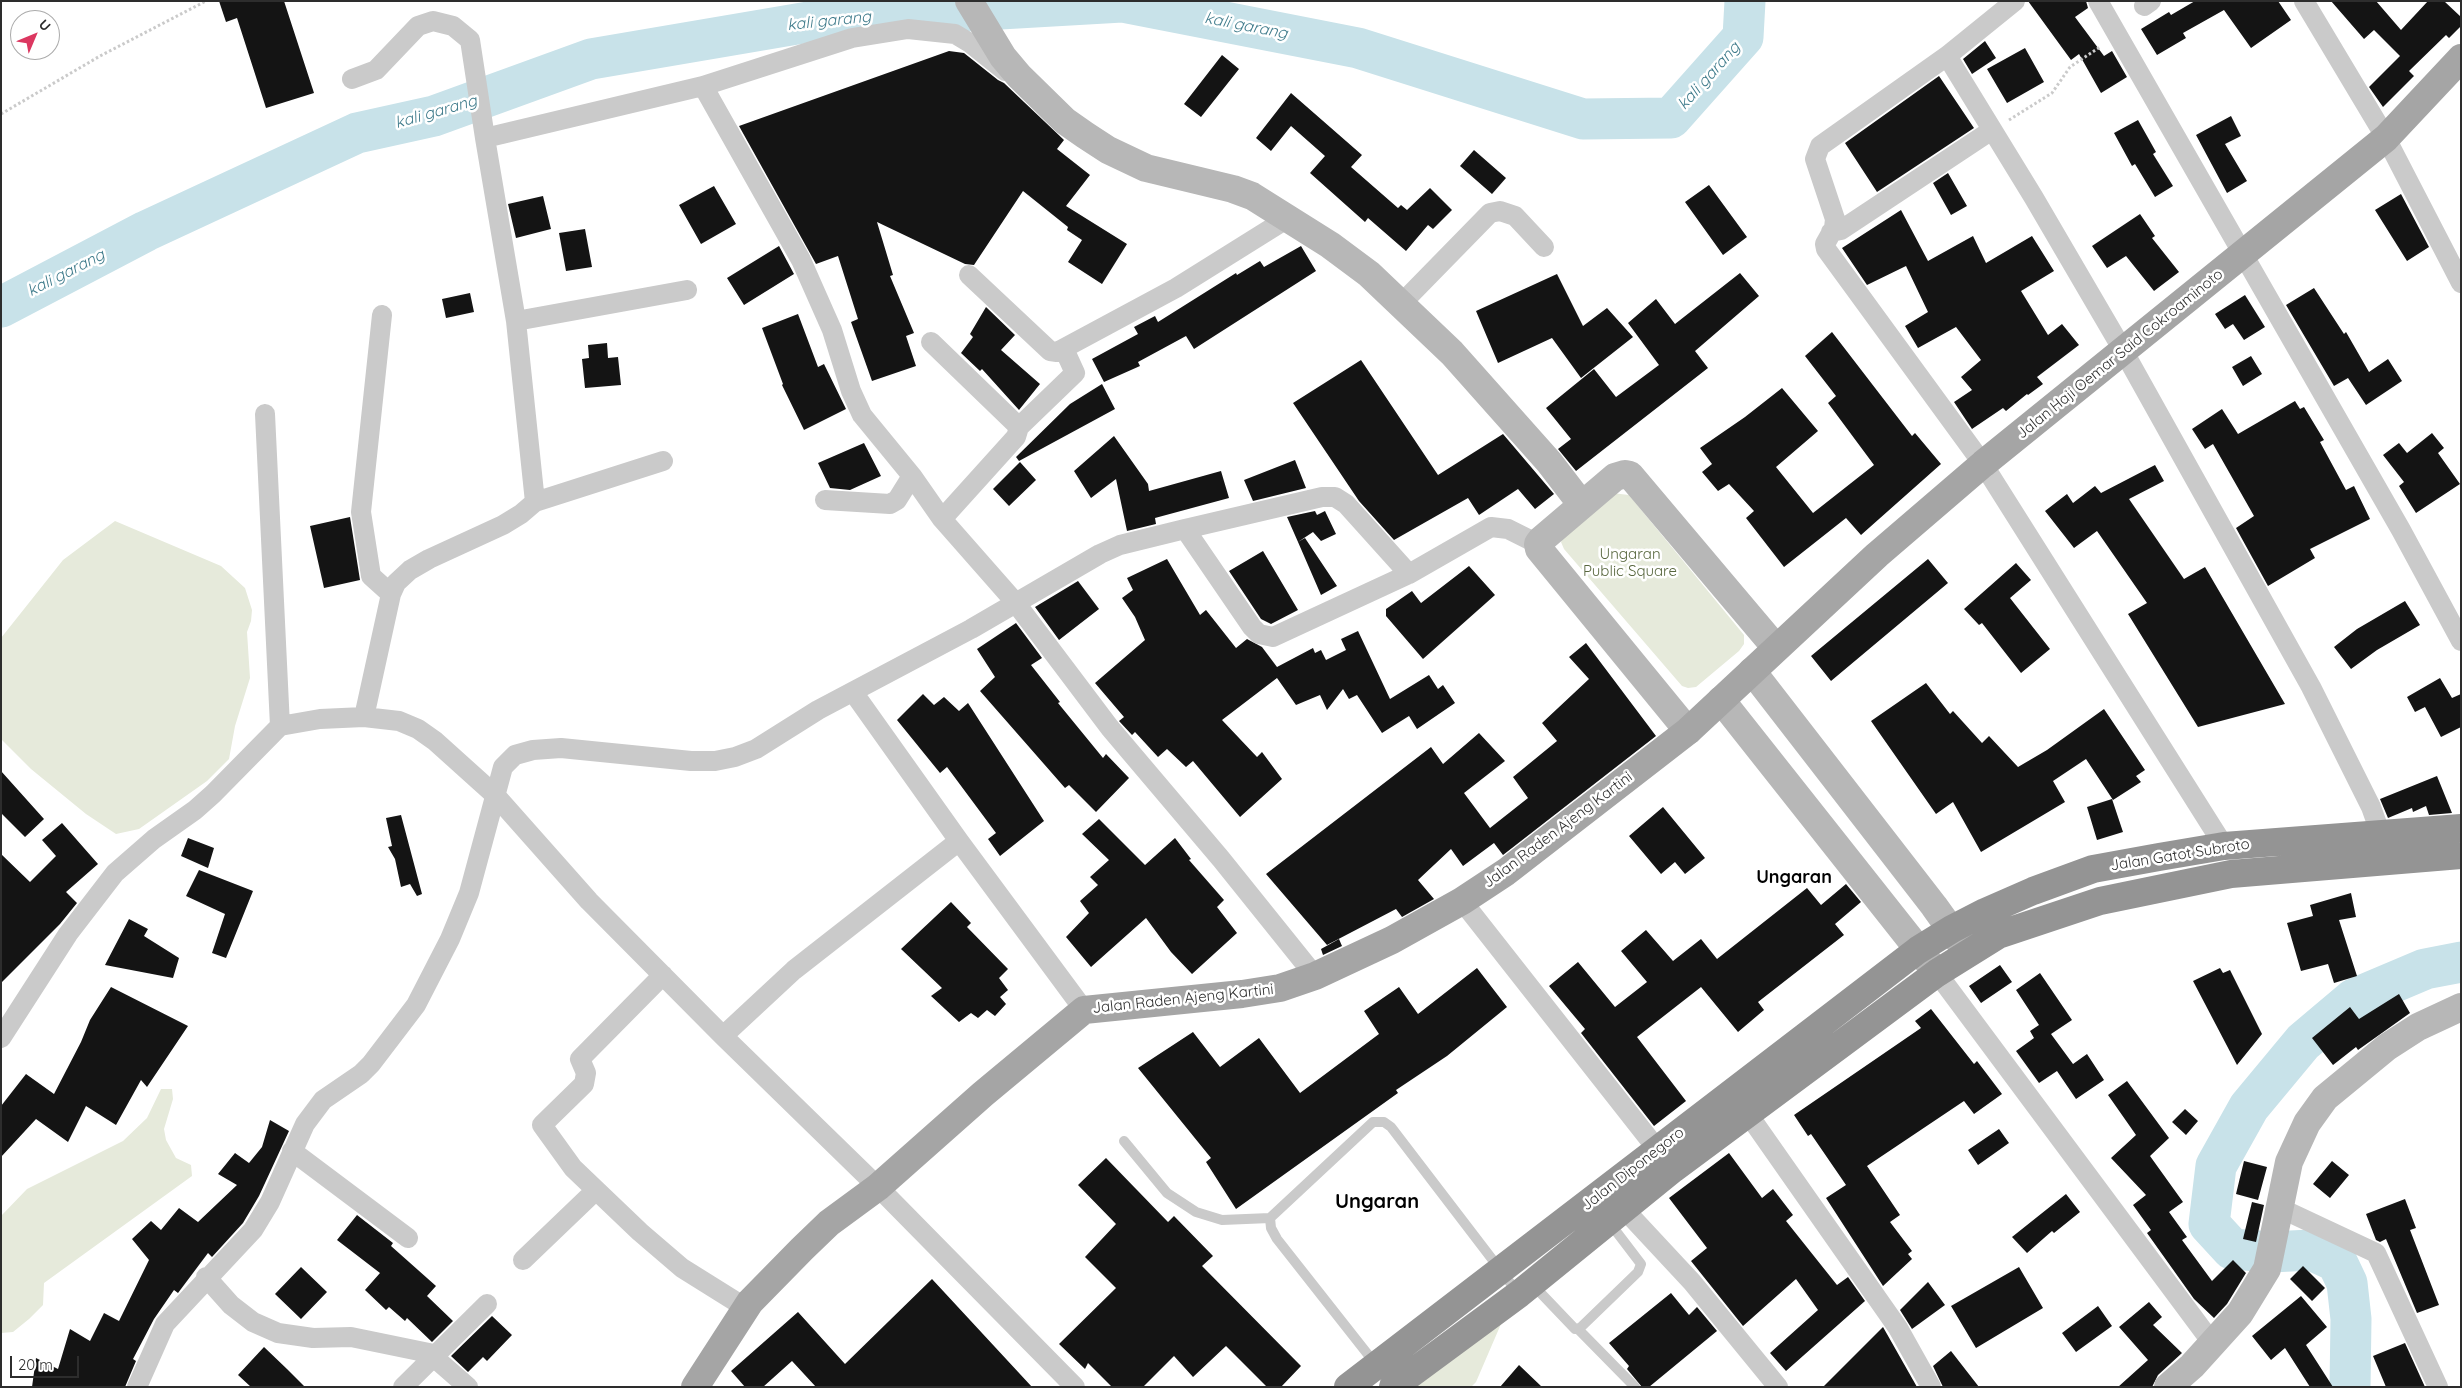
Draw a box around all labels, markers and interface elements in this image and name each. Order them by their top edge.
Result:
water label: kali garang [786,7,872,35]
water label: kali garang [1203,9,1289,43]
north arrow [10,10,60,60]
text: U [35,15,55,35]
water label: kali garang [1674,38,1744,114]
water label: kali garang [393,91,479,133]
water label: kali garang [24,245,108,301]
street label: Jalan Haji Oemar Said Cokroaminoto [2013,265,2227,443]
park label: Ungaran Public Square [1583,545,1677,580]
street label: Jalan Raden Ajeng Kartini [1480,768,1636,892]
street label: Jalan Gatot Subroto [2109,835,2251,875]
district label: Ungaran [1756,867,1832,889]
street label: Jalan Raden Ajeng Kartini [1092,981,1274,1017]
street label: Jalan Diponegoro [1578,1123,1688,1215]
district label: Ungaran [1335,1190,1419,1214]
scale bar [12,1346,81,1378]
text: 20 m [18,1355,53,1374]

